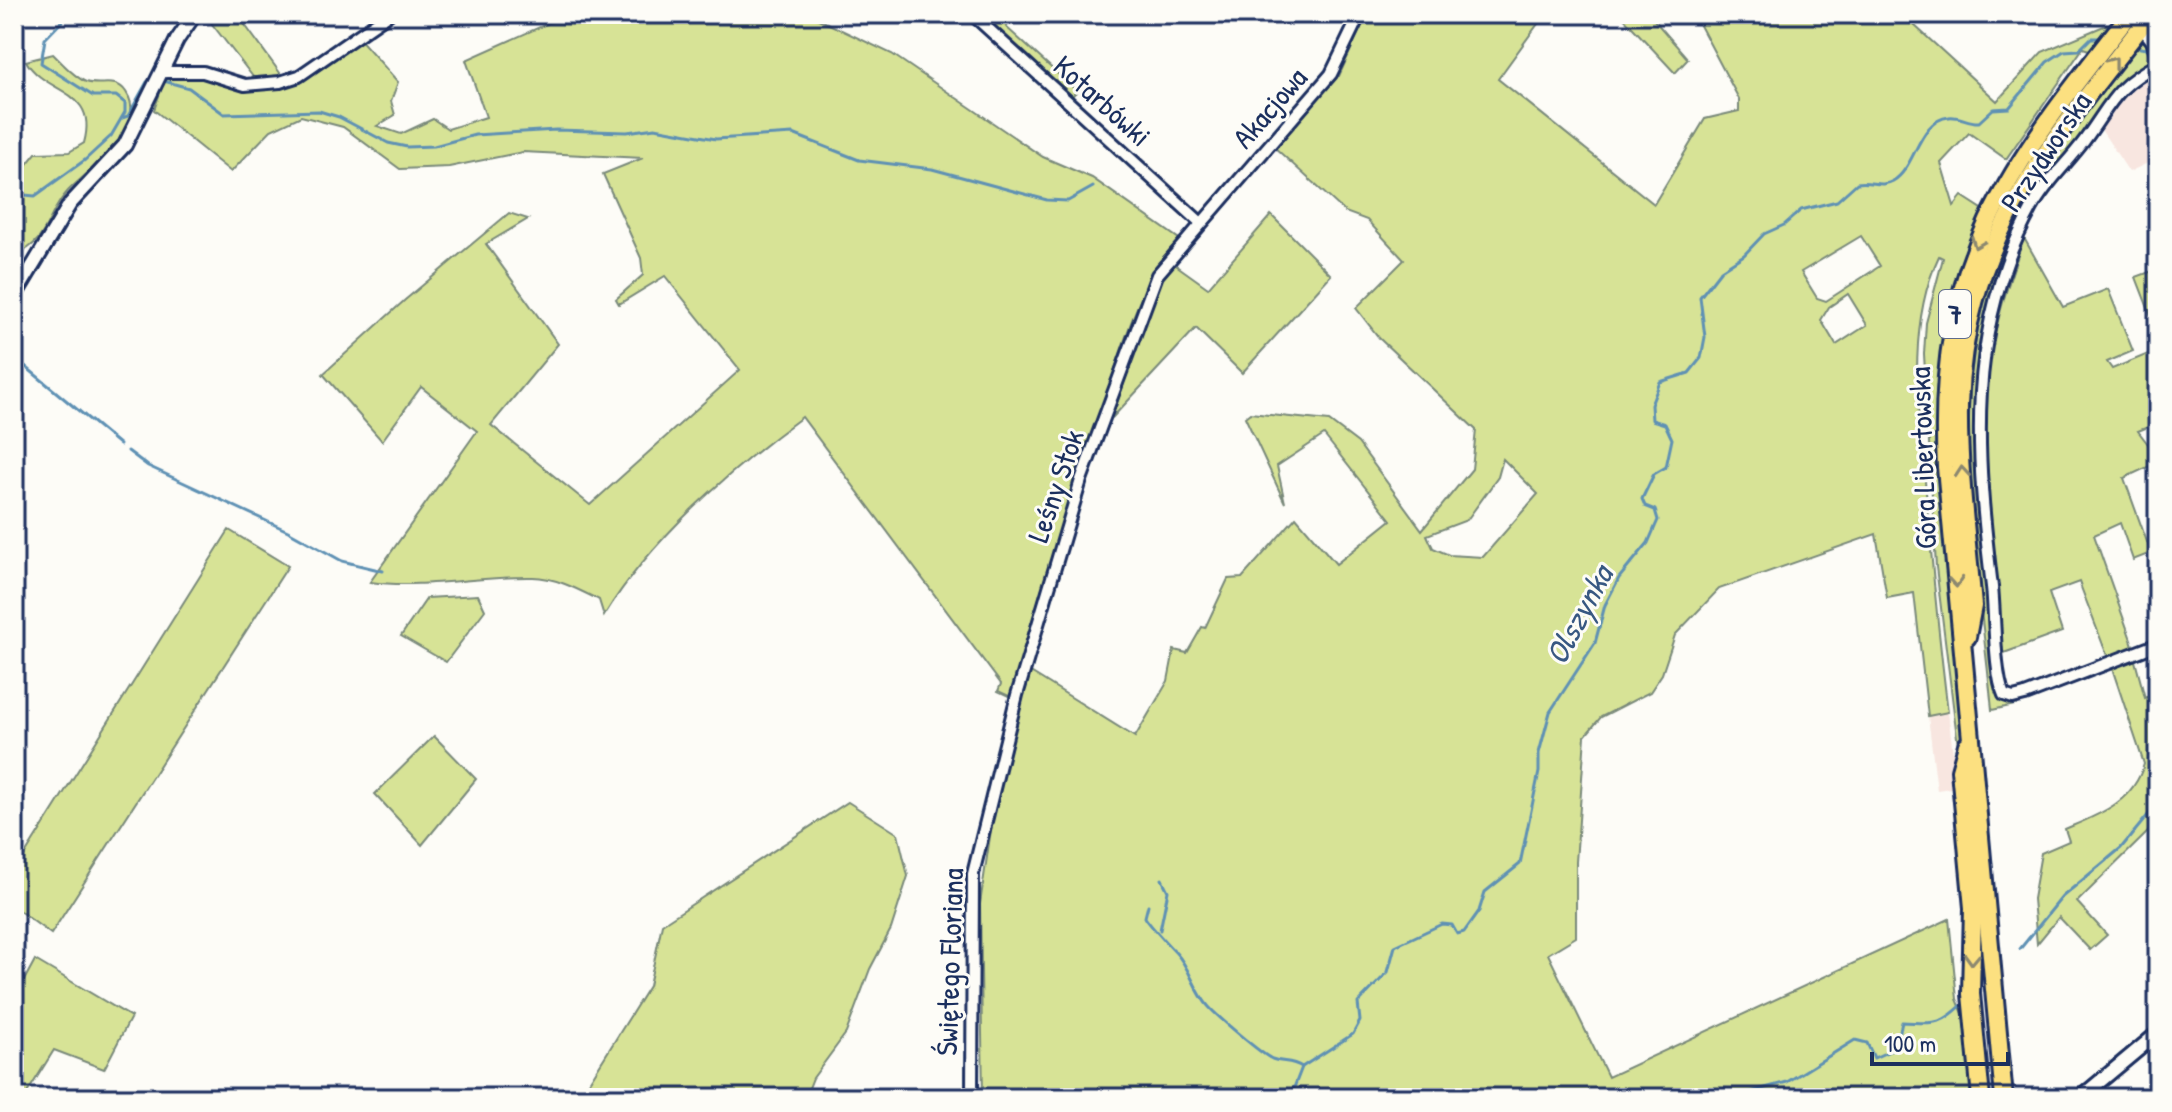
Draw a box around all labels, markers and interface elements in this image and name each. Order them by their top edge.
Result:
street label: Kotarbówki [1045,46,1160,155]
one-way arrow [2104,56,2118,71]
street label: Akacjowa [1223,58,1316,156]
street label: Przydworska [1990,83,2100,219]
one-way arrow [1970,235,1987,249]
road number: 7 [1939,290,1971,338]
street label: Góra Libertowska [1899,366,1945,550]
street label: Leśny Stok [1017,424,1093,547]
one-way arrow [1954,465,1971,478]
water label: Olszynka [1535,555,1624,672]
one-way arrow [1947,576,1964,589]
street label: Świętego Floriana [926,867,972,1056]
one-way arrow [1964,953,1981,966]
scale bar [1872,1016,2008,1066]
text: 100 m [1884,1027,1936,1059]

